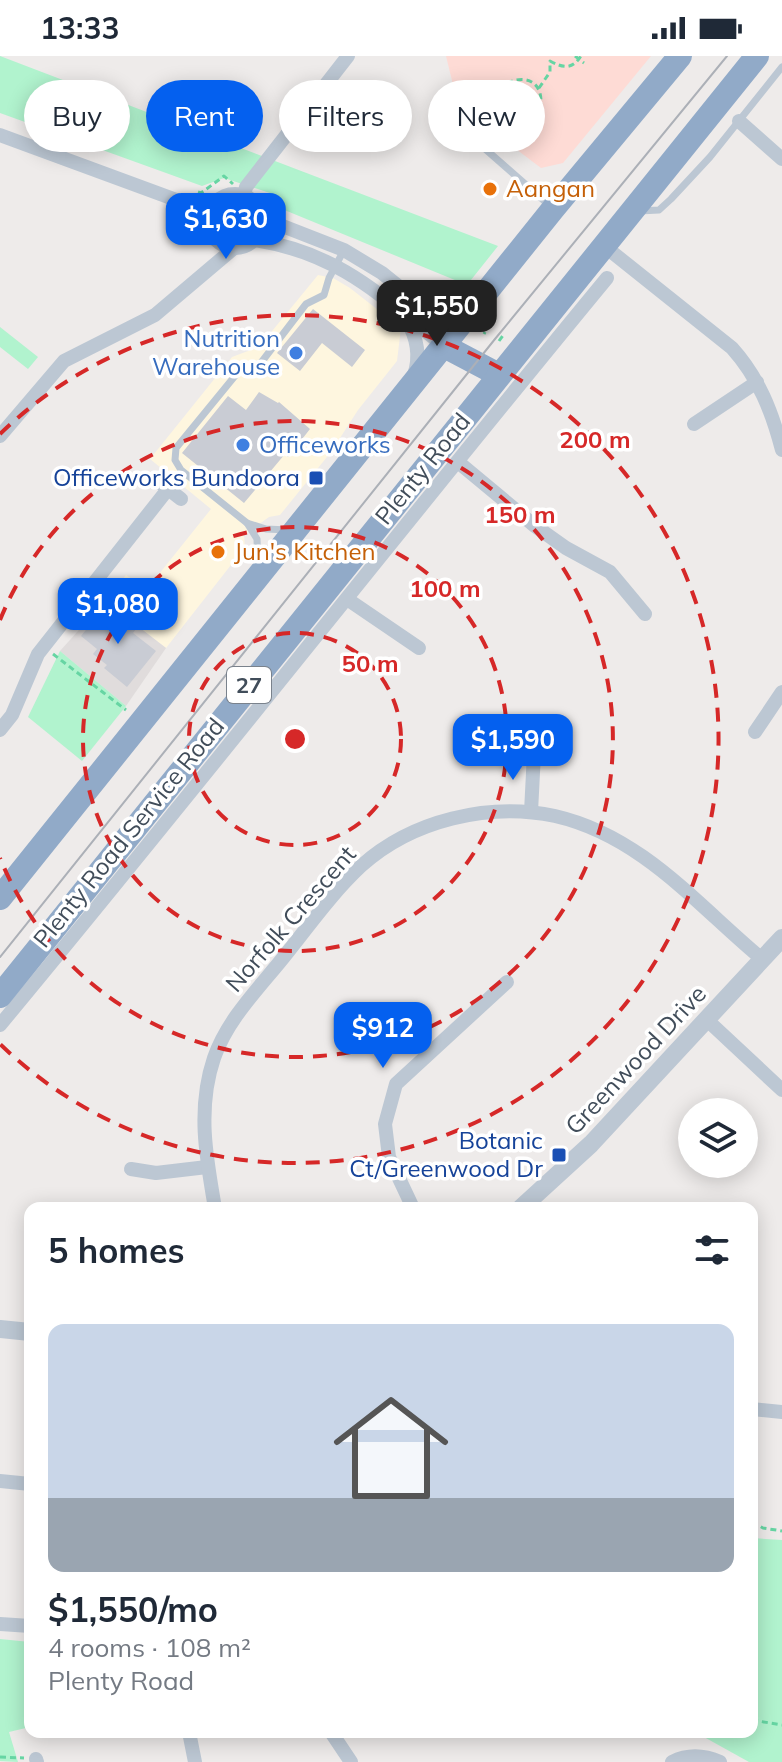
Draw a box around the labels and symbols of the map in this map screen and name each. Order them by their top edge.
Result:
place label: Aangan [506,173,595,203]
marker: Aangan [481,180,499,198]
pin: $1,630 [161,193,291,261]
pin: $1,550 [372,280,502,348]
place label: Nutrition Warehouse [152,323,280,381]
marker: Nutrition Warehouse [287,344,305,362]
street label: Plenty Road [368,407,476,530]
text: 200 m [559,424,631,454]
place label: Officeworks [259,429,391,459]
marker: Officeworks [234,436,252,454]
place label: Officeworks Bundoora [53,462,300,492]
marker: Officeworks Bundoora [307,469,325,487]
text: 150 m [484,499,556,529]
place label: Jun's Kitchen [234,536,376,566]
marker: Jun's Kitchen [209,543,227,561]
text: 100 m [409,573,481,603]
pin: $1,080 [53,578,183,646]
text: 50 m [342,648,398,678]
road number: 27 [227,667,271,703]
street label: Plenty Road Service Road [26,711,230,953]
pin: $1,590 [448,714,578,782]
centre of rings [281,725,309,753]
street label: Norfolk Crescent [219,839,362,998]
street label: Greenwood Drive [559,979,712,1140]
pin: $912 [336,1002,430,1070]
place label: Botanic Ct/Greenwood Dr [349,1125,543,1183]
marker: Botanic Ct/Greenwood Dr [550,1146,568,1164]

